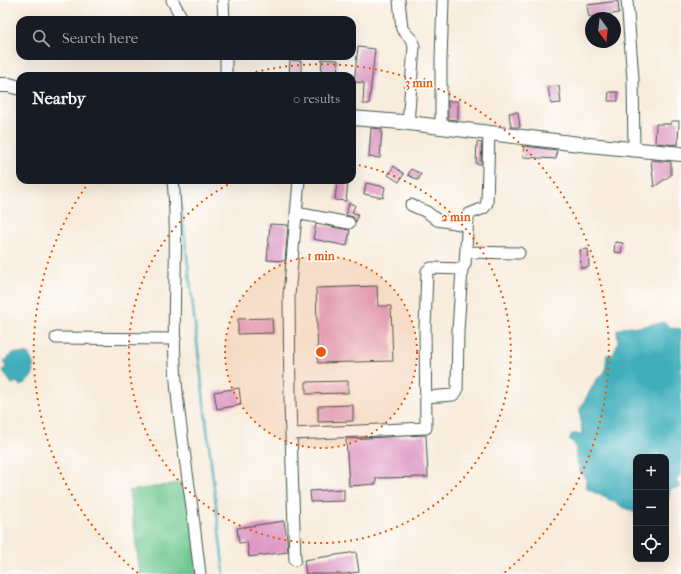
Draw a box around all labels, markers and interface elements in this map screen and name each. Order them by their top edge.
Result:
north arrow [585,12,621,48]
search box [16,16,356,60]
icon: search [30,27,52,49]
text: Search here [62,29,138,47]
text: 3 min [405,76,434,91]
text: Nearby [32,88,86,108]
text: 0 results [293,91,340,106]
text: 2 min [441,210,472,224]
text: 1 min [307,249,336,263]
centre of rings [314,345,328,359]
map controls [633,454,669,562]
button: + [633,454,669,490]
button: − [633,490,669,526]
button: locate [633,526,669,562]

